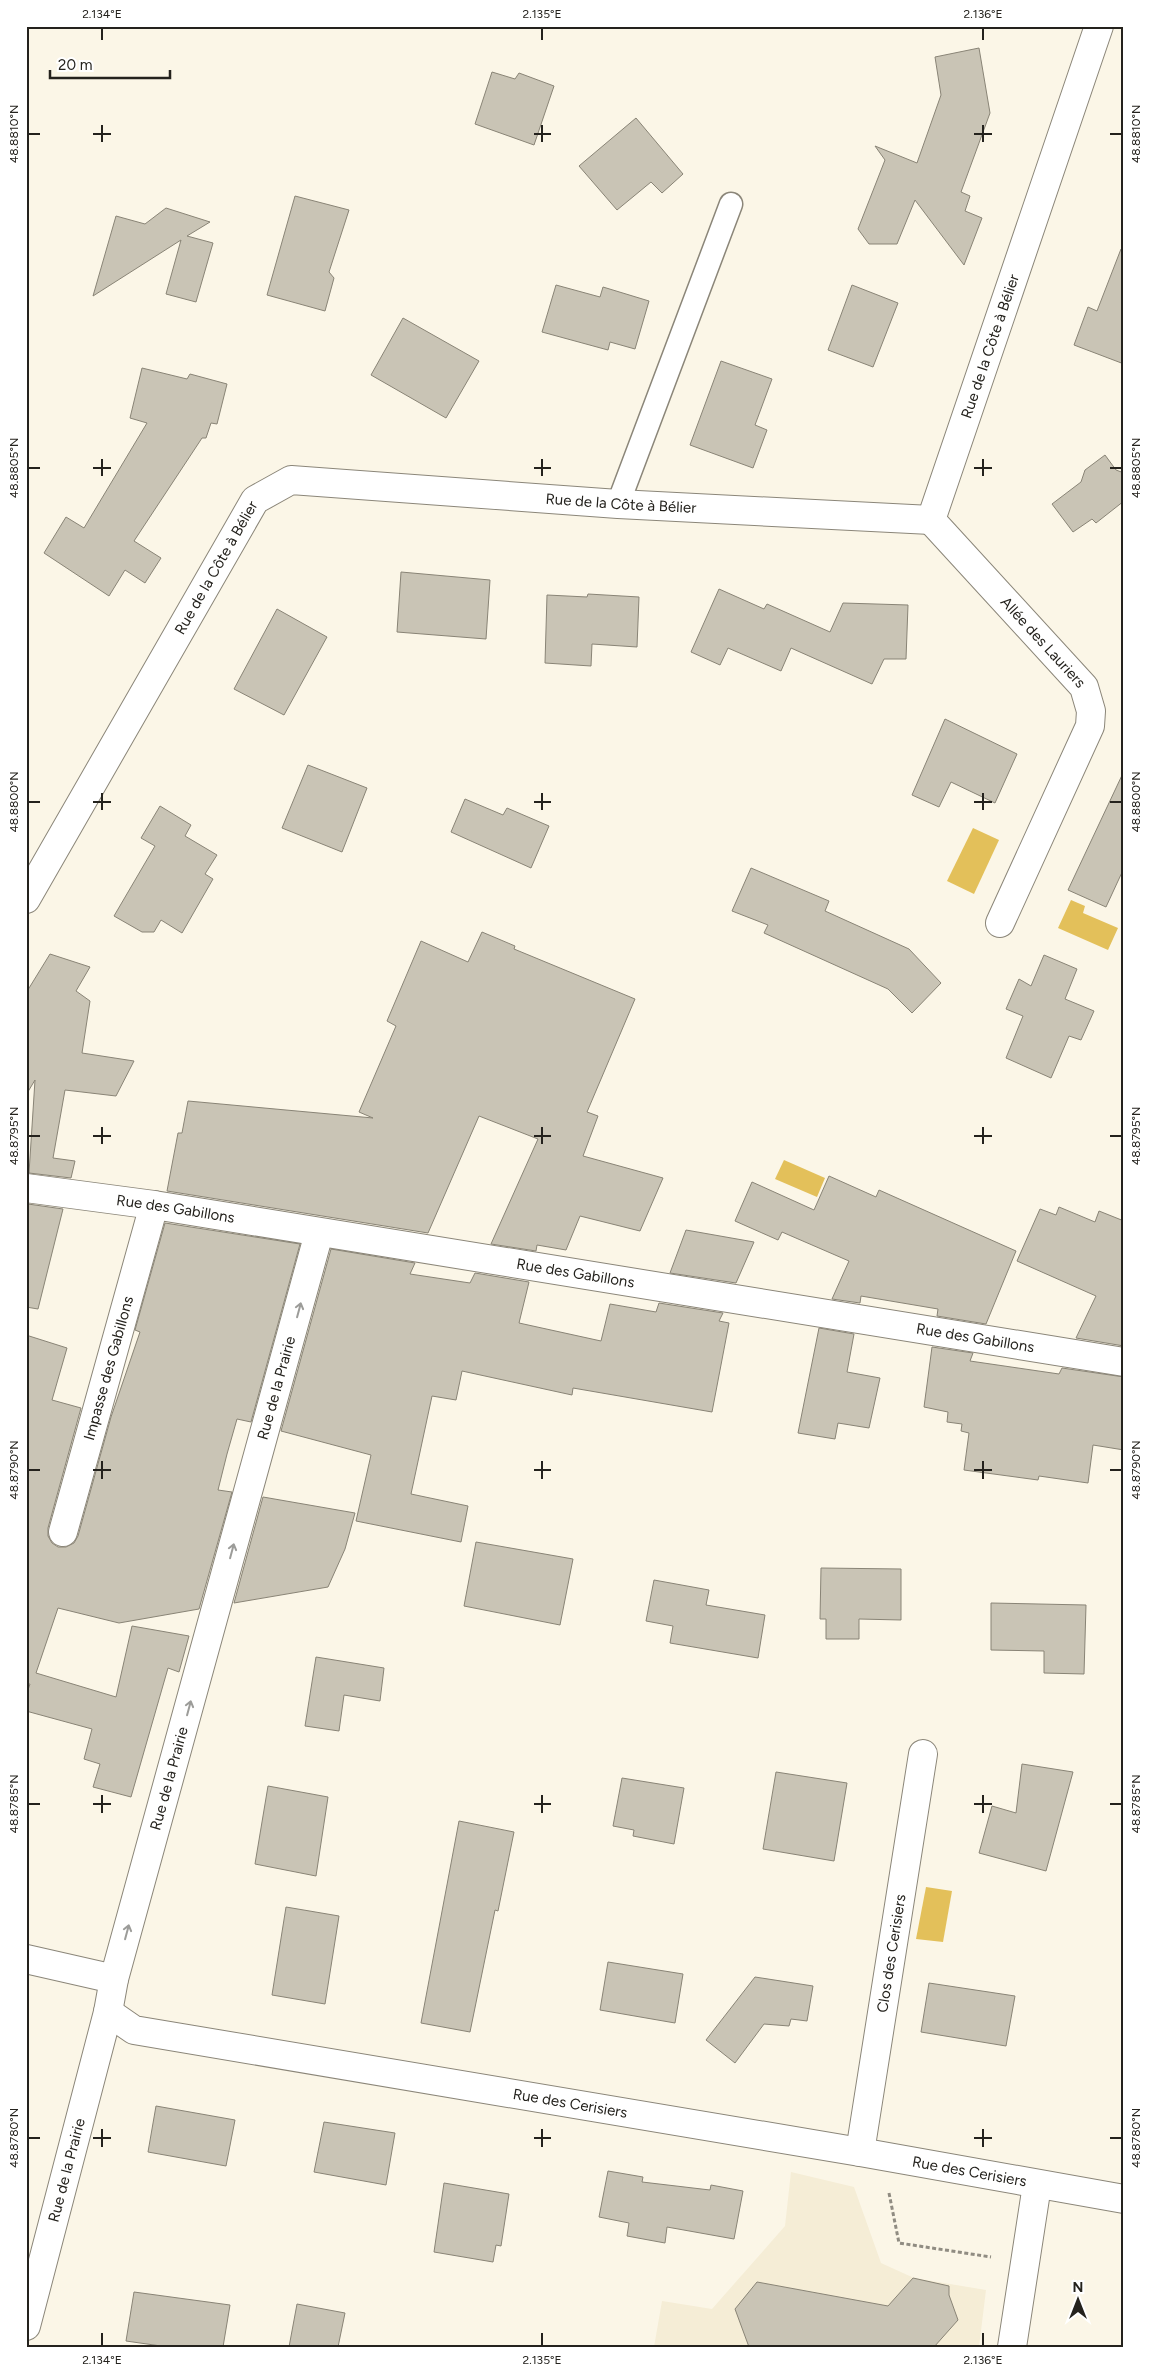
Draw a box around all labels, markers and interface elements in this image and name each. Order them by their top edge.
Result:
text: 2.134°E [82,7,122,21]
text: 2.135°E [522,7,562,21]
text: 2.136°E [963,7,1003,21]
scale bar [50,48,170,80]
text: 20 m [58,56,92,74]
text: 48.8810°N [7,105,21,163]
text: 48.8810°N [1129,105,1143,163]
street label: Rue de la Côte à Bélier [957,272,1023,421]
text: 48.8805°N [7,438,21,498]
text: 48.8805°N [1129,438,1143,498]
street label: Rue de la Côte à Bélier [545,490,697,517]
street label: Rue de la Côte à Bélier [171,498,262,638]
street label: Allée des Lauriers [997,593,1089,692]
text: 48.8800°N [7,771,21,833]
text: 48.8800°N [1129,771,1143,833]
text: 48.8795°N [7,1107,21,1165]
text: 48.8795°N [1129,1107,1143,1165]
street label: Rue des Gabillons [115,1191,236,1227]
street label: Rue des Gabillons [515,1255,636,1292]
street label: Impasse des Gabillons [80,1294,137,1442]
one-way arrow [294,1303,304,1319]
street label: Rue des Gabillons [915,1319,1036,1356]
street label: Rue de la Prairie [254,1334,299,1442]
text: 48.8790°N [7,1440,21,1500]
text: 48.8790°N [1129,1440,1143,1500]
one-way arrow [228,1544,237,1560]
one-way arrow [184,1700,194,1716]
street label: Rue de la Prairie [146,1725,192,1832]
text: 48.8785°N [7,1774,21,1834]
text: 48.8785°N [1129,1774,1143,1834]
street label: Clos des Cerisiers [873,1893,910,2014]
one-way arrow [122,1924,132,1940]
street label: Rue des Cerisiers [512,2085,629,2122]
text: 48.8780°N [7,2108,21,2168]
text: 48.8780°N [1129,2108,1143,2168]
street label: Rue de la Prairie [44,2116,89,2224]
street label: Rue des Cerisiers [911,2152,1028,2190]
north arrow [1052,2276,1102,2326]
text: N [1073,2279,1083,2296]
text: 2.134°E [82,2353,122,2367]
text: 2.135°E [522,2353,562,2367]
text: 2.136°E [963,2353,1003,2367]

